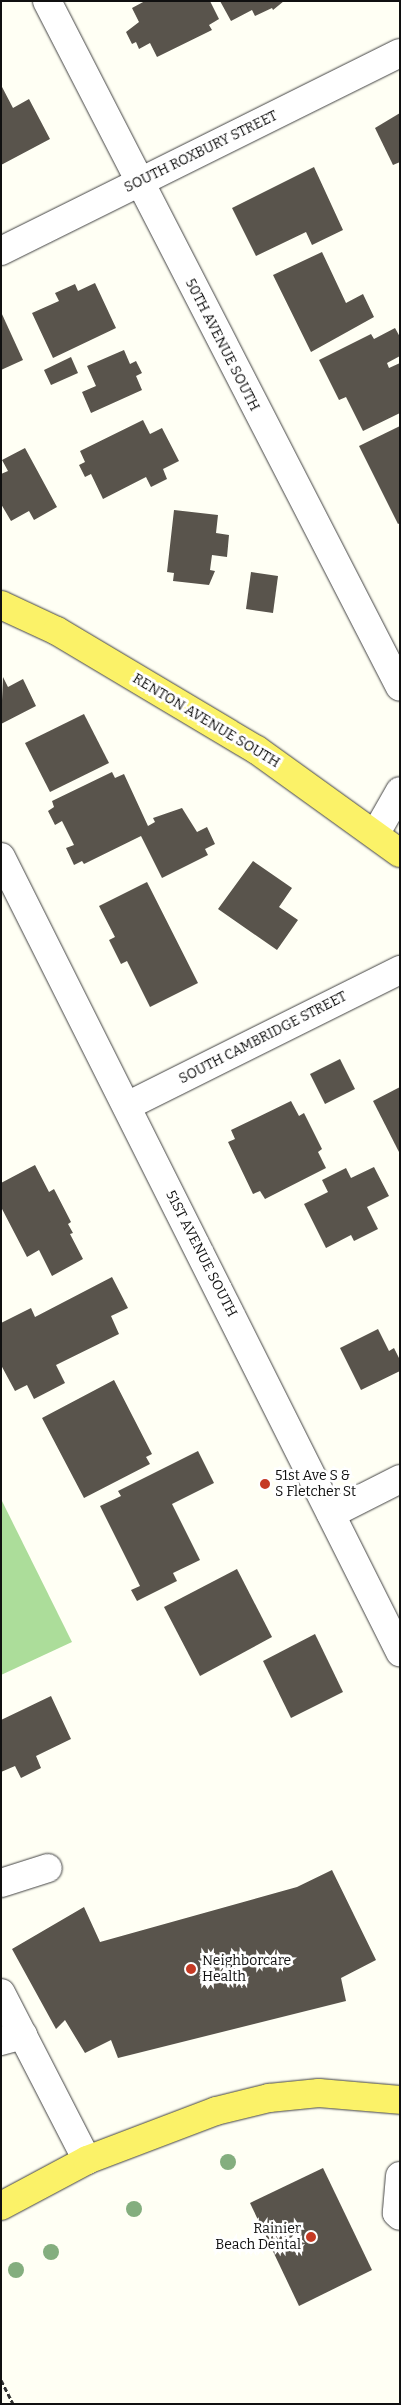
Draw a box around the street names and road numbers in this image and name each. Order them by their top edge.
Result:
street label: SOUTH ROXBURY STREET [122,108,280,196]
street label: 50TH AVENUE SOUTH [181,276,263,414]
street label: RENTON AVENUE SOUTH [129,670,283,772]
street label: SOUTH CAMBRIDGE STREET [176,988,350,1088]
street label: 51ST AVENUE SOUTH [162,1188,240,1320]

